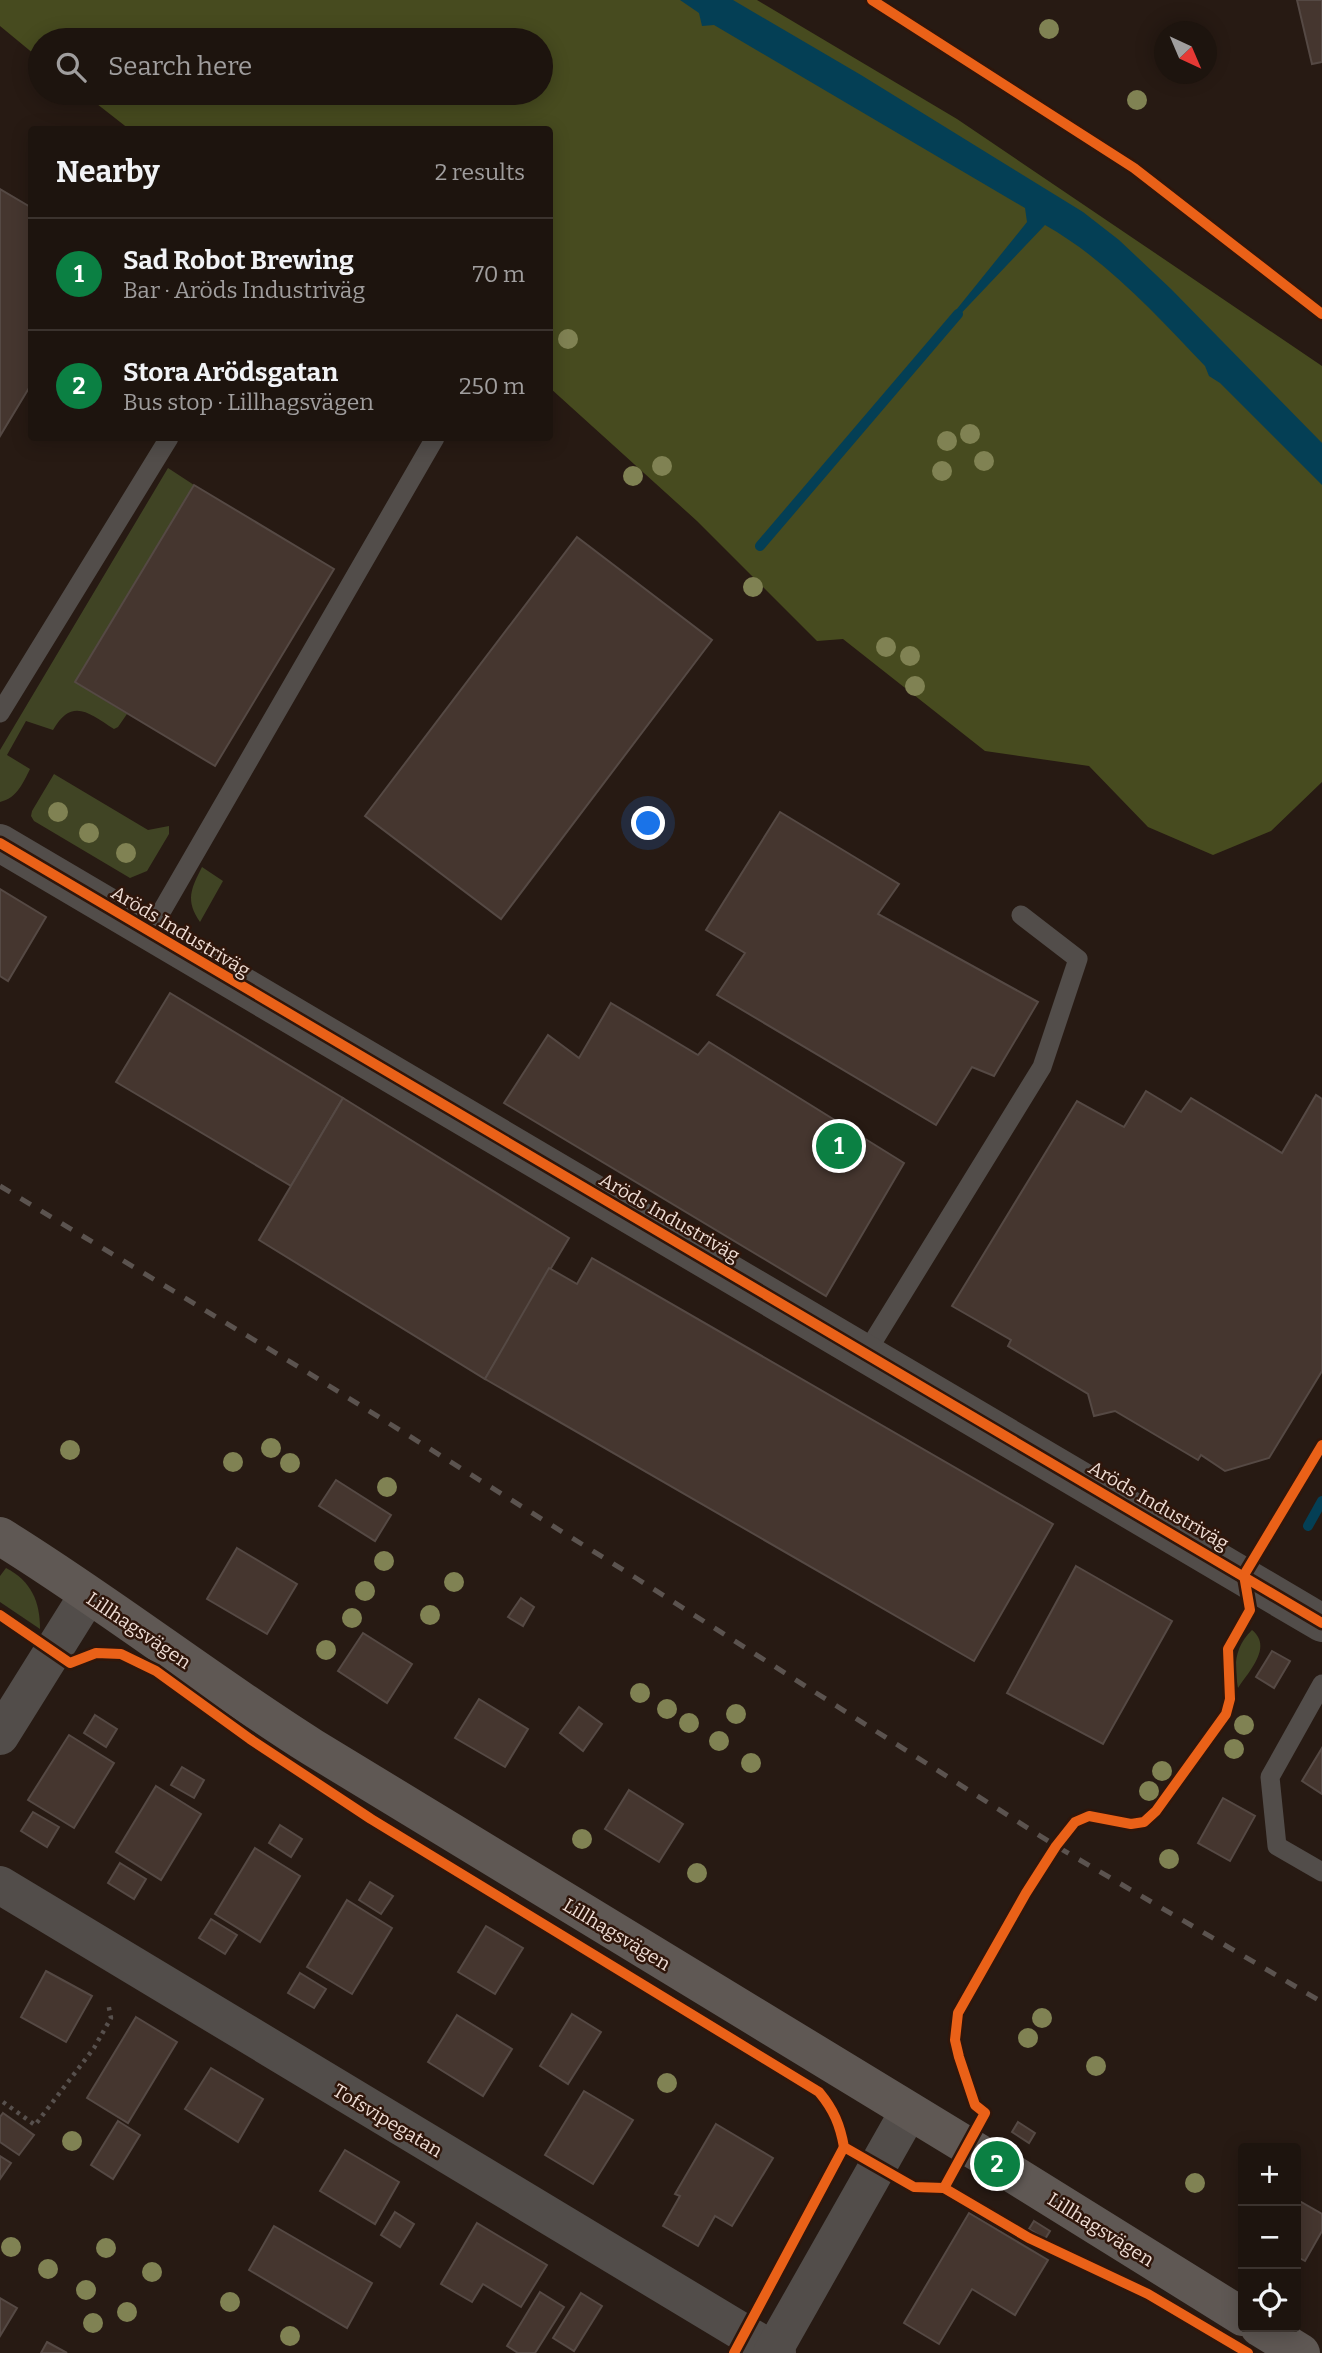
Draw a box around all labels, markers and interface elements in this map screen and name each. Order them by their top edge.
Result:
north arrow [1154,21,1217,84]
search box [28,28,553,105]
icon: search [52,48,90,86]
text: Search here [108,51,252,82]
text: Nearby [56,154,160,190]
text: 2 results [435,158,525,186]
text: Sad Robot Brewing [123,245,354,276]
text: 1 [74,260,84,288]
text: 70 m [473,260,525,288]
text: Bar · Aröds Industriväg [123,276,365,304]
text: Stora Arödsgatan [123,357,338,388]
text: 2 [73,372,85,400]
text: 250 m [459,372,525,400]
text: Bus stop · Lillhagsvägen [123,388,374,416]
your location [631,806,665,840]
street label: Aröds Industriväg [107,881,255,982]
pin: 1 [816,1120,862,1172]
street label: Aröds Industriväg [596,1168,744,1267]
street label: Aröds Industriväg [1085,1456,1233,1555]
street label: Lillhagsvägen [82,1587,195,1674]
street label: Lillhagsvägen [559,1893,675,1975]
street label: Tofsvipegatan [329,2079,447,2162]
pin: 2 [974,2138,1020,2190]
map controls [1238,2143,1301,2332]
button: + [1238,2143,1301,2206]
street label: Lillhagsvägen [1043,2188,1158,2271]
button: − [1238,2206,1301,2269]
button: locate [1238,2269,1301,2332]

